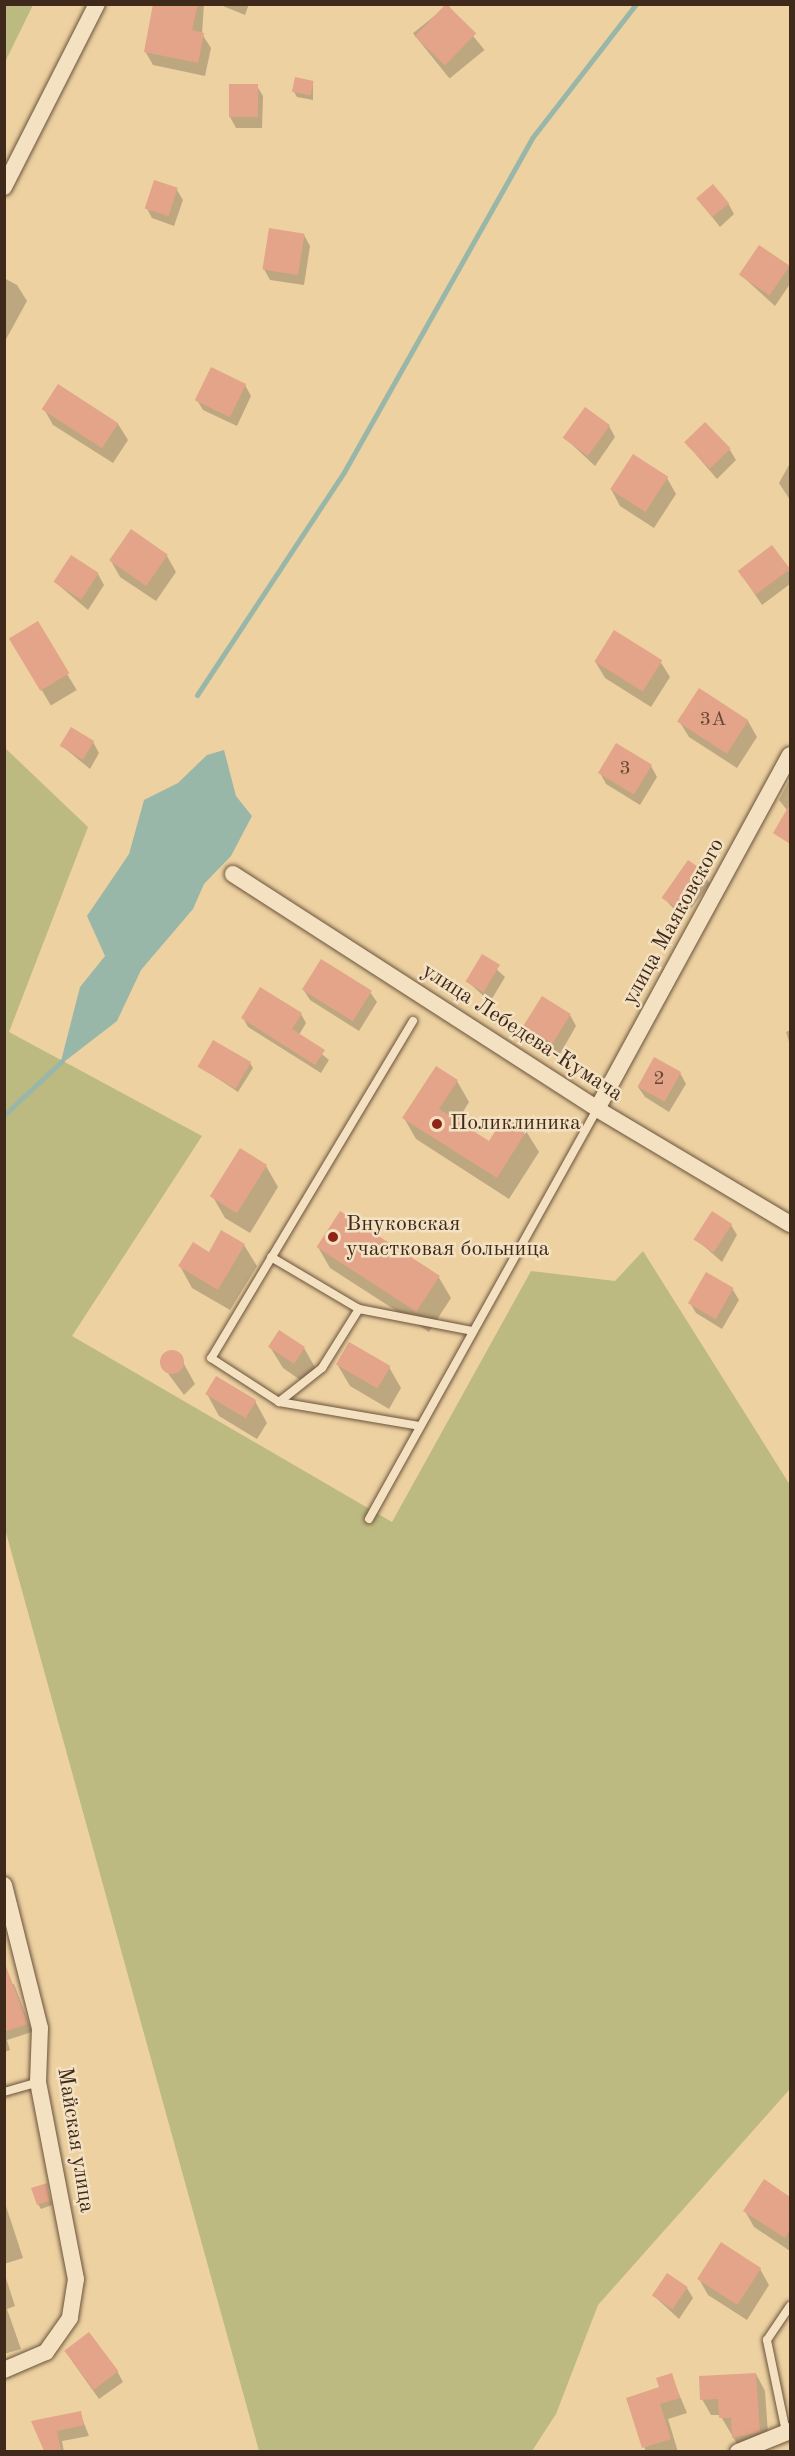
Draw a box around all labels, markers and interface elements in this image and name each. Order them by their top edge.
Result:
house number: 3А [700,708,726,732]
house number: 3 [619,757,631,781]
street label: улица Маяковского [617,834,731,1010]
street label: улица Лебедева-Кумача [417,958,627,1108]
house number: 2 [653,1067,665,1091]
place label: Поликлиника [450,1111,581,1137]
marker: Поликлиника [428,1115,446,1133]
place label: Внуковская участковая больница [346,1211,549,1262]
marker: Внуковская участковая больница [324,1228,342,1246]
street label: Майская улица [51,2066,99,2214]

